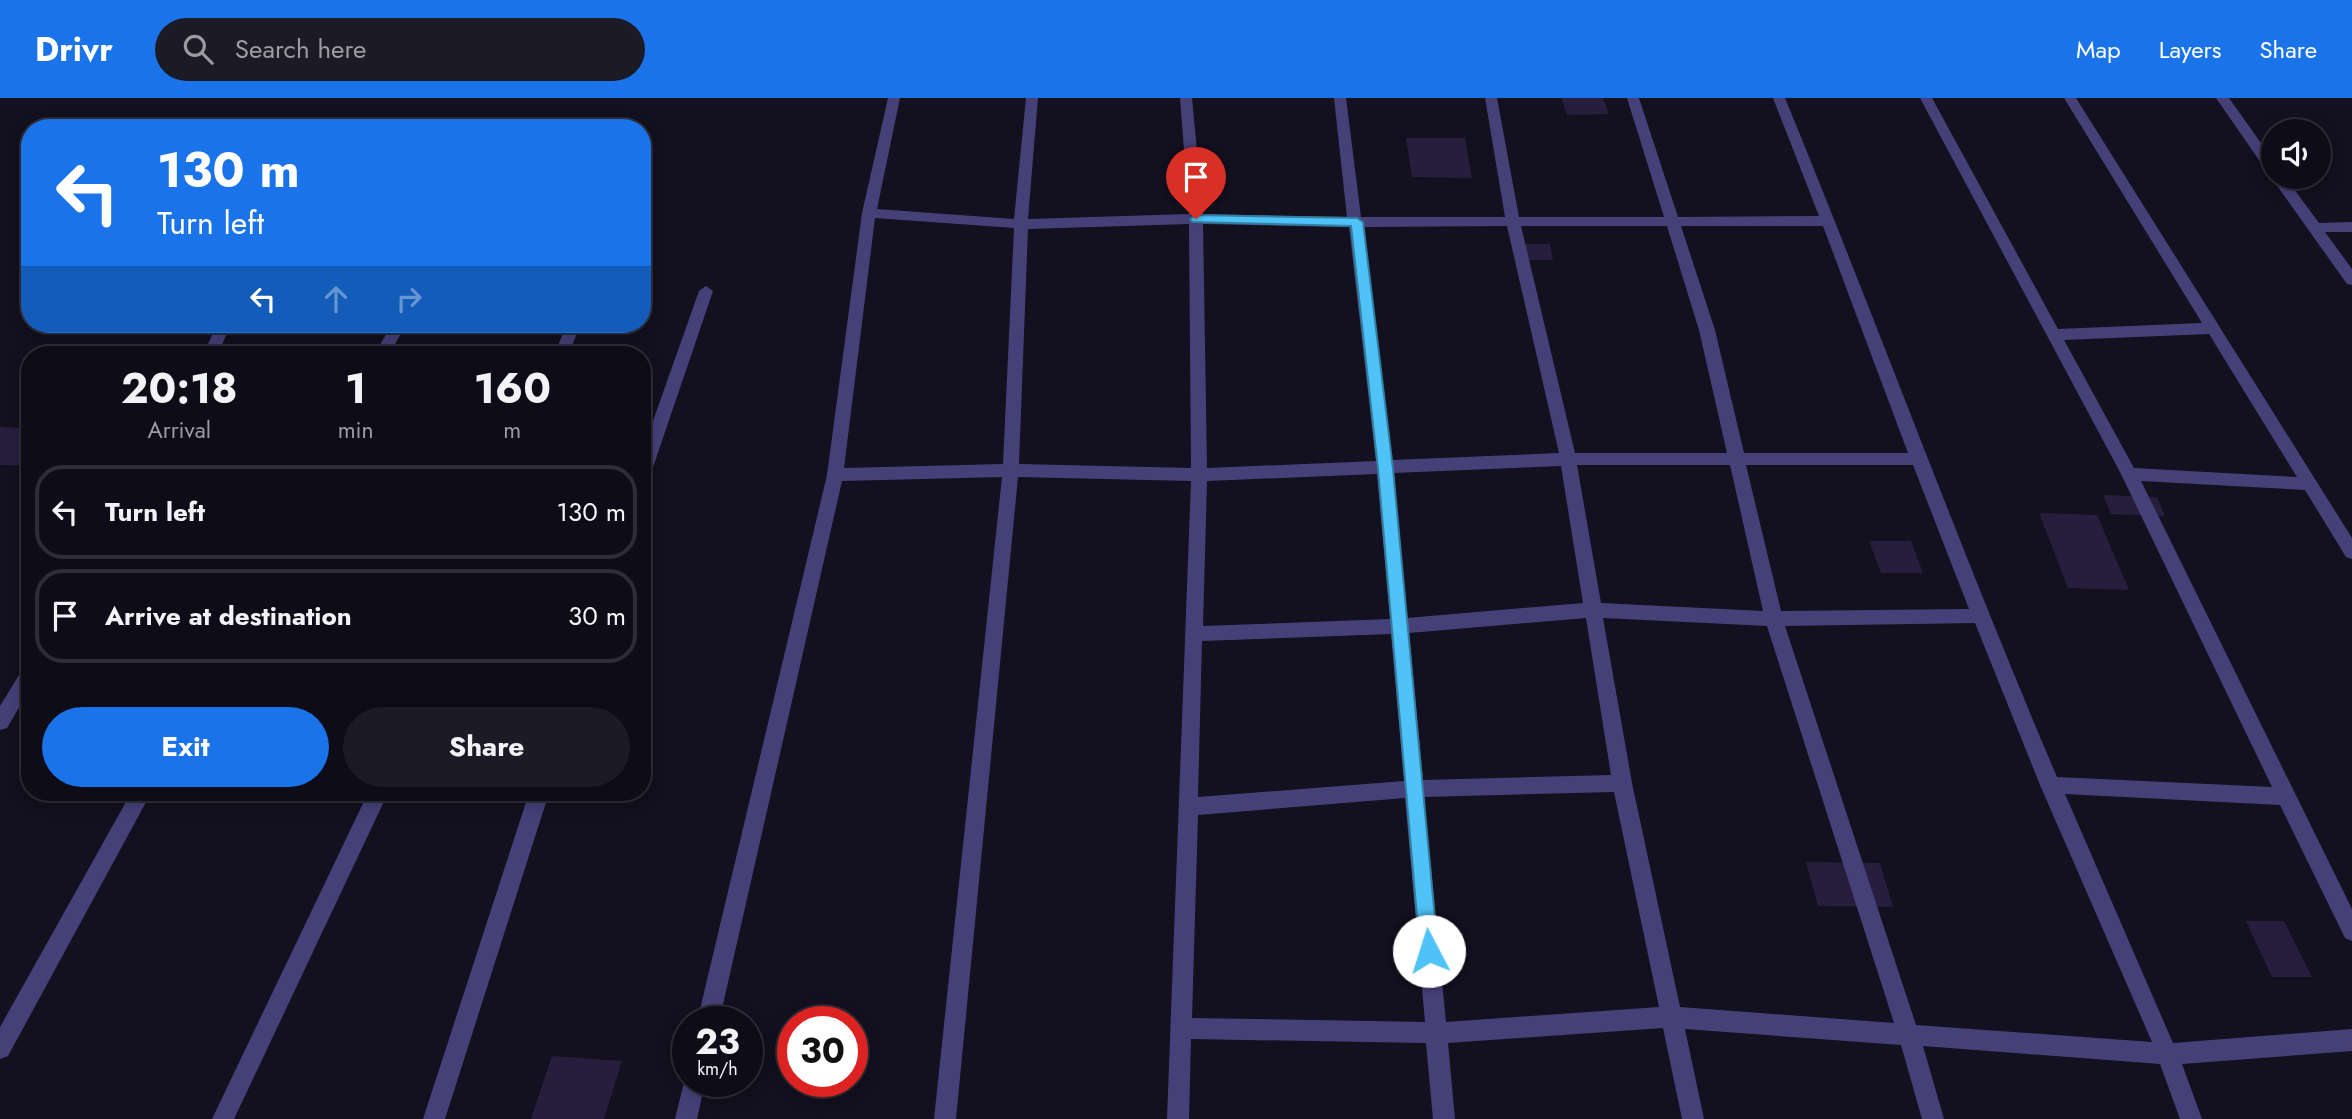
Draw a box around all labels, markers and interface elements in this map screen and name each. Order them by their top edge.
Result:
search box [155,18,645,81]
text: Drivr [35,26,113,73]
icon: search [179,30,217,68]
text: Search here [235,30,366,68]
text: Map [2076,32,2121,67]
text: Layers [2159,32,2221,67]
text: Share [2259,32,2317,67]
map controls [2261,119,2331,189]
button: sound [2261,119,2331,189]
text: 130 m [157,135,300,205]
icon: left [42,147,133,238]
pin [1166,147,1226,219]
icon: arrive [1177,158,1215,196]
text: Turn left [157,200,264,246]
icon: left [244,280,282,318]
icon: ahead [317,280,355,318]
icon: right [390,280,428,318]
text: 20:18 [121,358,238,419]
text: 1 [345,358,366,419]
text: 160 [474,358,551,419]
text: Arrival [148,413,211,447]
text: min [338,413,374,447]
text: m [503,413,521,447]
icon: left [46,493,84,531]
text: Turn left [105,493,205,531]
text: 130 m [556,493,626,531]
icon: arrive [46,597,84,635]
text: Arrive at destination [105,597,352,635]
text: 30 m [568,597,626,635]
button: Exit [42,707,329,787]
button: Share [343,707,630,787]
position arrow [1392,914,1466,988]
speed limit sign: 30 [777,1006,868,1097]
text: 23 [695,1017,740,1067]
text: km/h [697,1056,738,1082]

